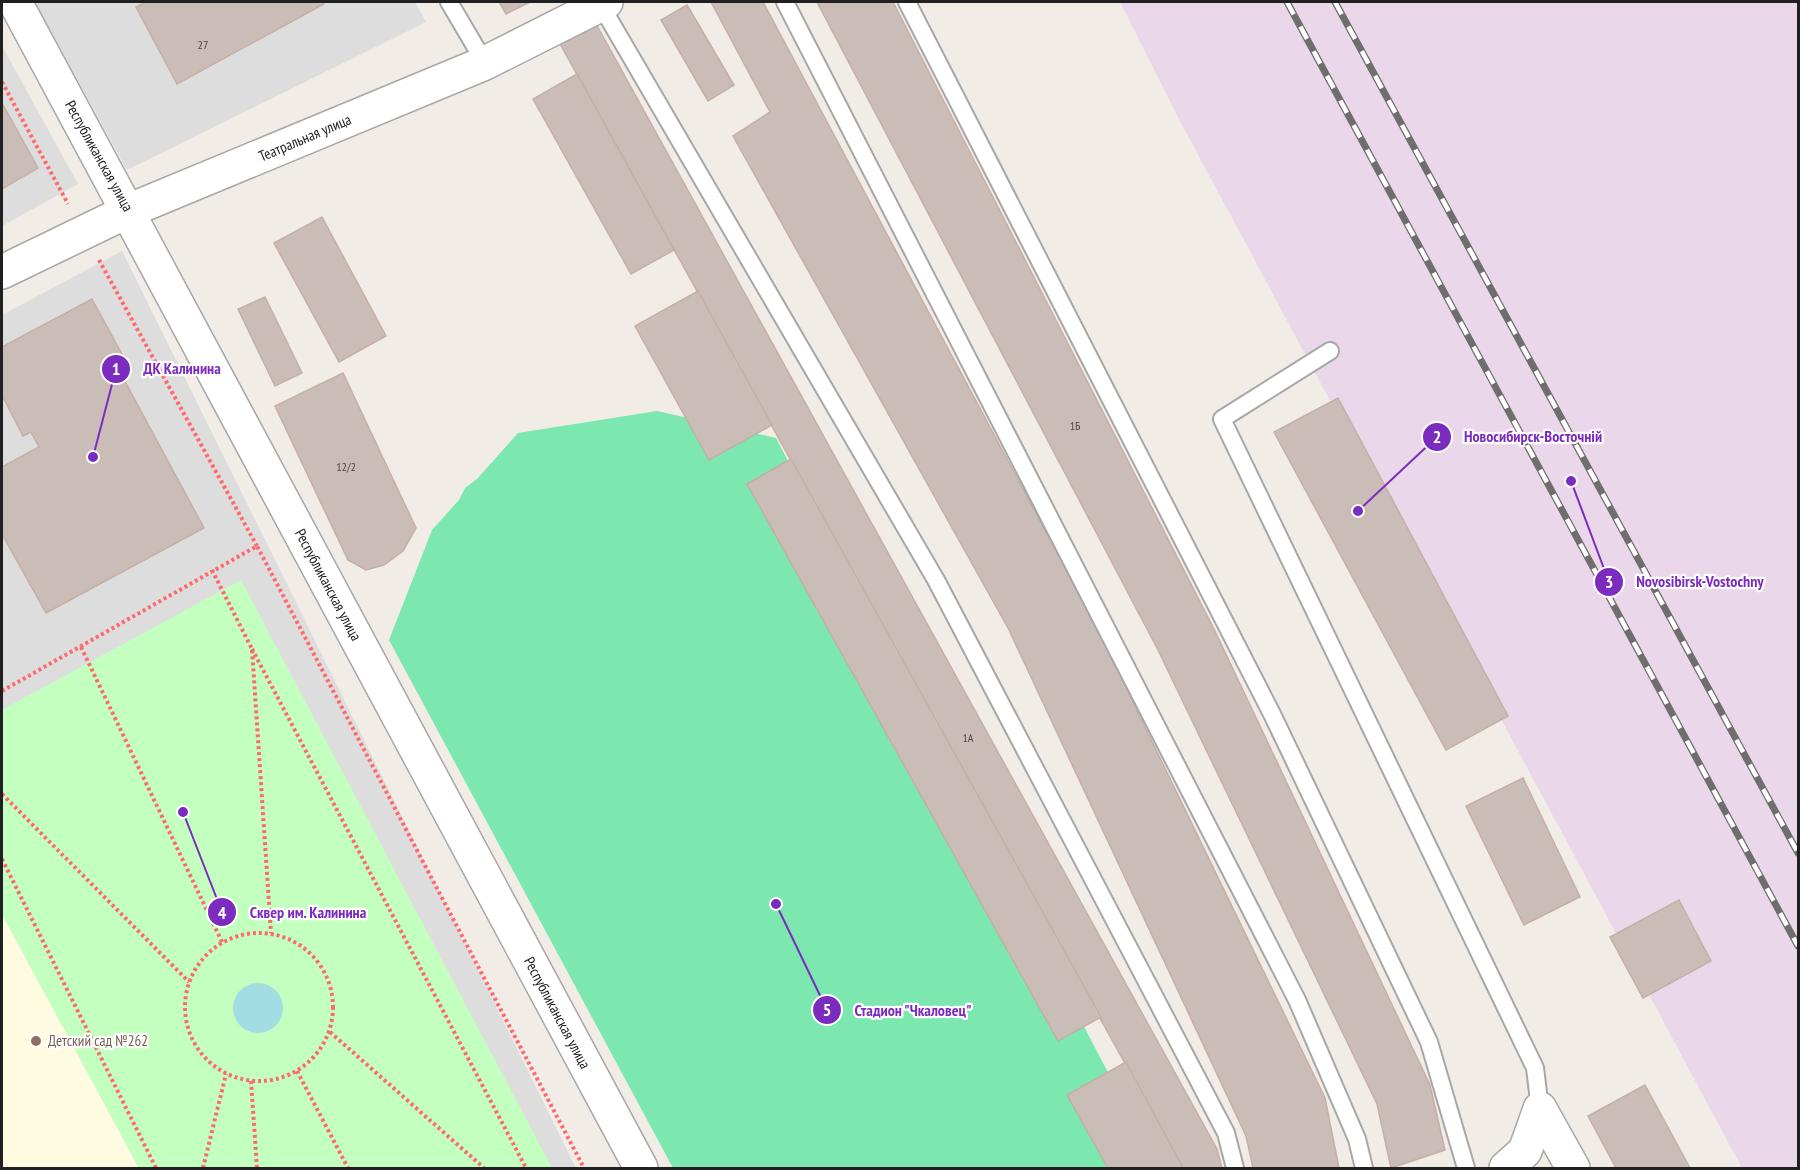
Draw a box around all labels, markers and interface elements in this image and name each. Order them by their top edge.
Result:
house number: 27 [198,37,208,52]
street label: Республиканская улица [61,97,138,215]
street label: Театральная улица [256,110,354,166]
callout: ДК Калинина [101,352,233,386]
text: 1 [112,357,120,380]
text: ДК Калинина [143,358,221,378]
house number: 1Б [1070,418,1080,433]
callout: Новосибирск-Восточній [1422,420,1614,454]
text: 2 [1433,425,1441,448]
text: Новосибирск-Восточній [1464,426,1602,446]
house number: 12/2 [336,459,356,474]
street label: Республиканская улица [291,525,366,644]
callout: Novosibirsk-Vostochny [1594,565,1776,599]
text: 3 [1605,570,1613,593]
text: Novosibirsk-Vostochny [1636,571,1764,591]
house number: 1А [962,730,974,745]
callout: Сквер им. Калинина [207,895,379,929]
text: 4 [218,901,227,924]
text: Сквер им. Калинина [250,902,367,922]
street label: Республиканская улица [520,953,595,1072]
callout: Стадион "Чкаловец" [812,993,984,1027]
text: 5 [823,998,831,1021]
text: Стадион "Чкаловец" [854,1000,972,1020]
place label: Детский сад №262 [48,1031,148,1050]
marker: Детский сад №262 [29,1034,43,1048]

